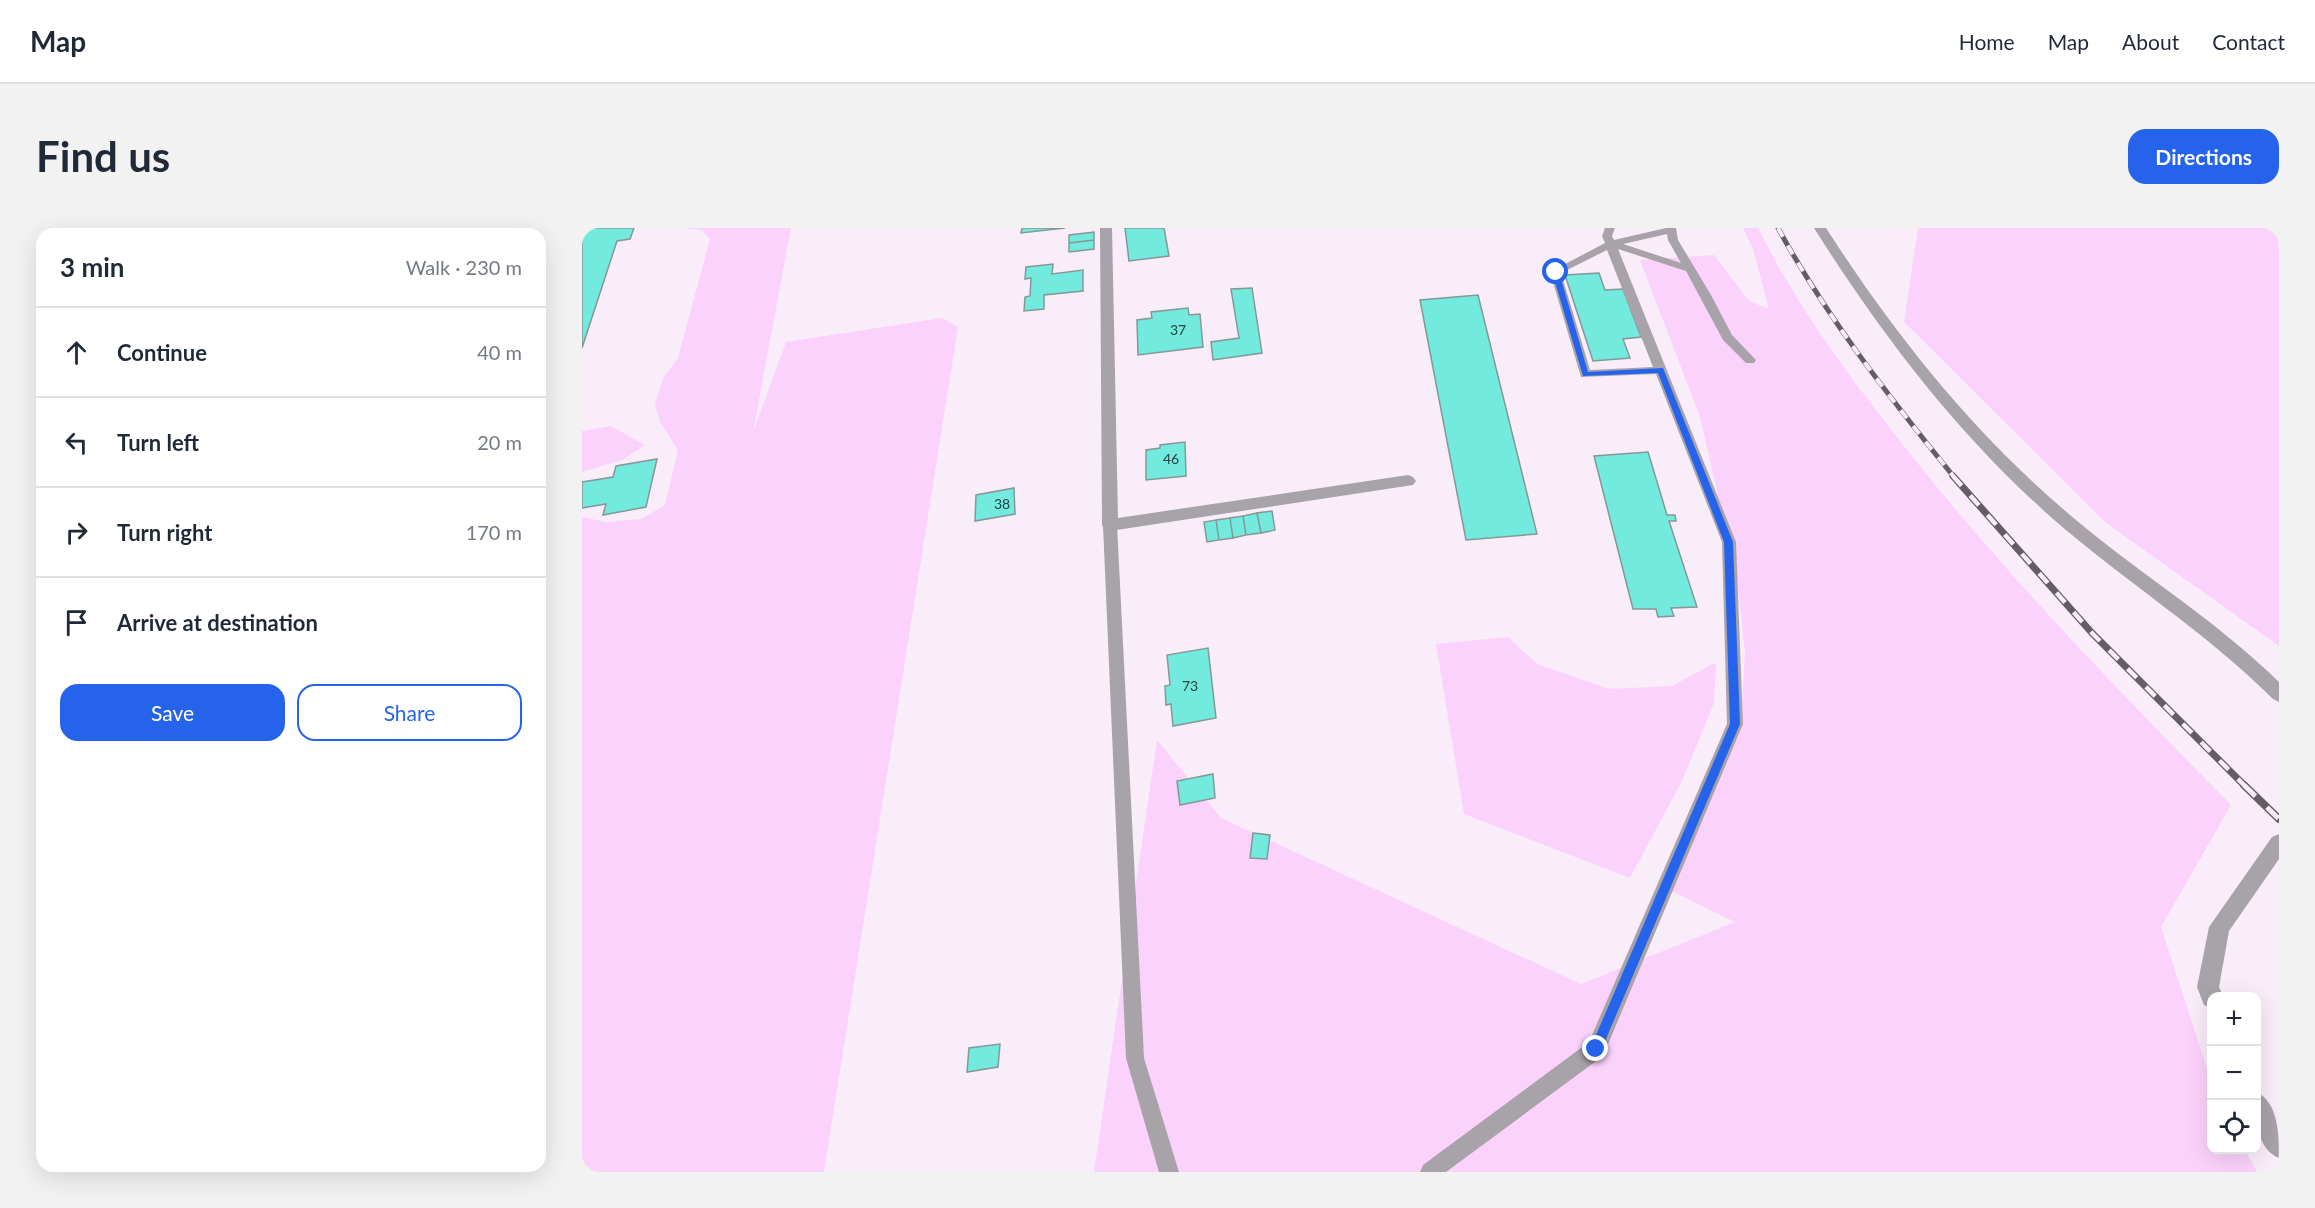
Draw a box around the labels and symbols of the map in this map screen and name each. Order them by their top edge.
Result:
route start [1542,258,1568,284]
house number: 37 [1170,321,1186,338]
house number: 46 [1163,450,1179,467]
house number: 38 [994,495,1010,512]
house number: 73 [1182,677,1198,694]
route end [1582,1035,1608,1061]

